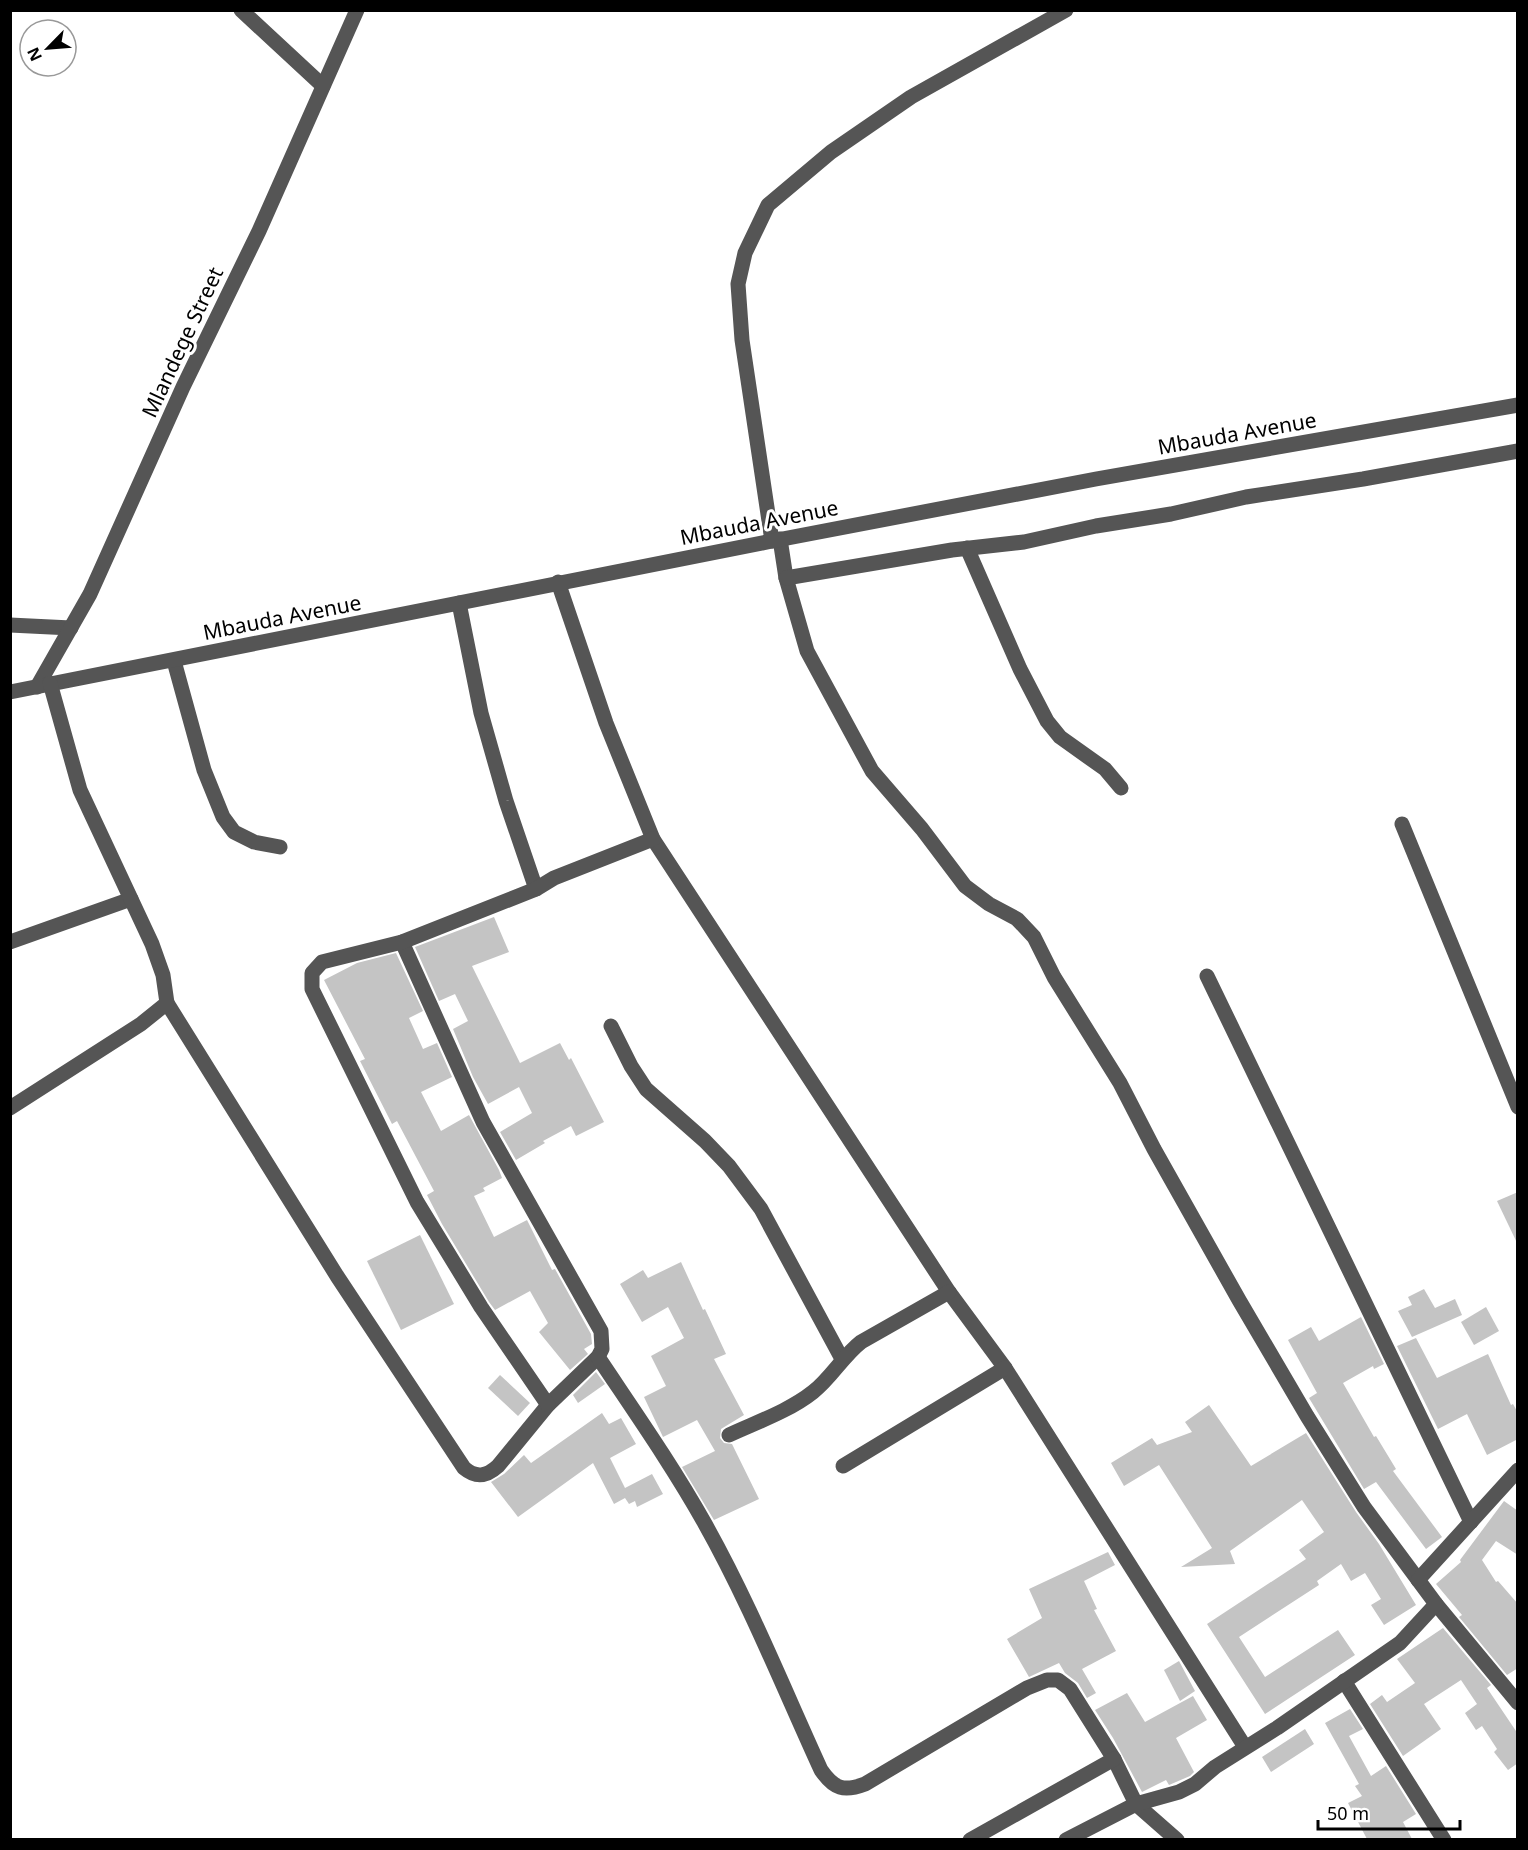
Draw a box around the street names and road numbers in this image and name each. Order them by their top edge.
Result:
street label: Mlandege Street [135,262,229,422]
street label: Mbauda Avenue [1155,405,1319,461]
street label: Mbauda Avenue [677,493,841,551]
street label: Mbauda Avenue [200,588,364,646]

